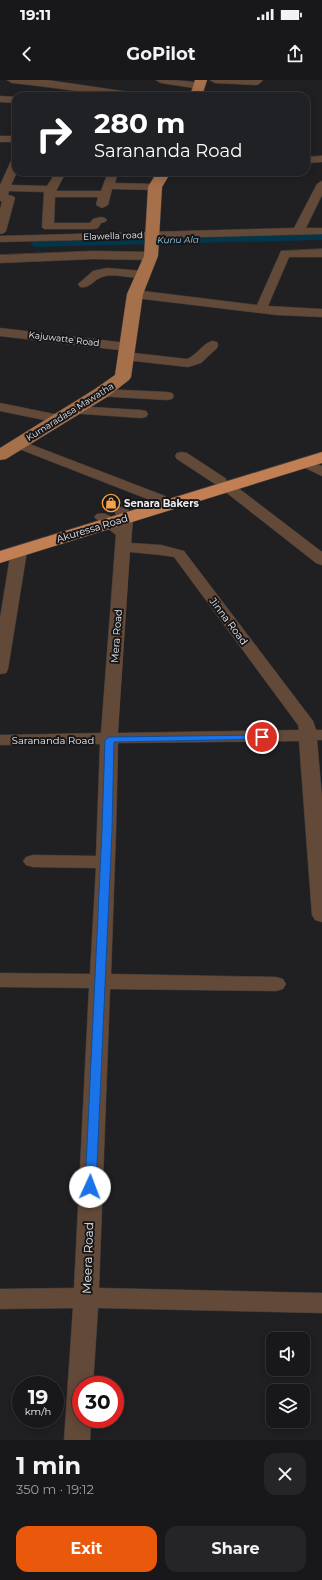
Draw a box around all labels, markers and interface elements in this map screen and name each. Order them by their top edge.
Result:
text: 19:11 [20,5,51,24]
icon: back [16,43,38,65]
text: GoPilot [126,43,196,65]
icon: share [284,43,306,65]
text: 280 m [94,106,185,140]
icon: right [28,108,80,160]
text: Sarananda Road [94,140,242,162]
street label: Elawella road [83,229,143,242]
water label: Kunu Ala [157,234,199,245]
street label: Kajuwatte Road [28,329,100,348]
street label: Kumaradasa Mawatha [24,380,116,443]
shop icon: Senara Bakers [101,493,121,513]
place label: Senara Bakers [124,497,199,510]
street label: Akuressa Road [55,511,129,546]
street label: Jinna Road [206,594,251,648]
street label: Mera Road [108,609,125,663]
pin [245,720,279,754]
icon: arrive [251,726,273,748]
street label: Sarananda Road [12,734,94,747]
position arrow [69,1166,111,1208]
street label: Meera Road [79,1222,96,1294]
map controls [266,1332,310,1428]
button: sound [266,1332,310,1376]
speed limit sign: 30 [72,1376,124,1428]
button: layers [266,1384,310,1428]
text: 19 [28,1385,48,1409]
text: km/h [25,1405,51,1418]
text: 1 min [16,1451,81,1480]
button: close [264,1453,306,1495]
text: 350 m · 19:12 [16,1481,94,1497]
button: Exit [16,1526,157,1572]
button: Share [165,1526,306,1572]

